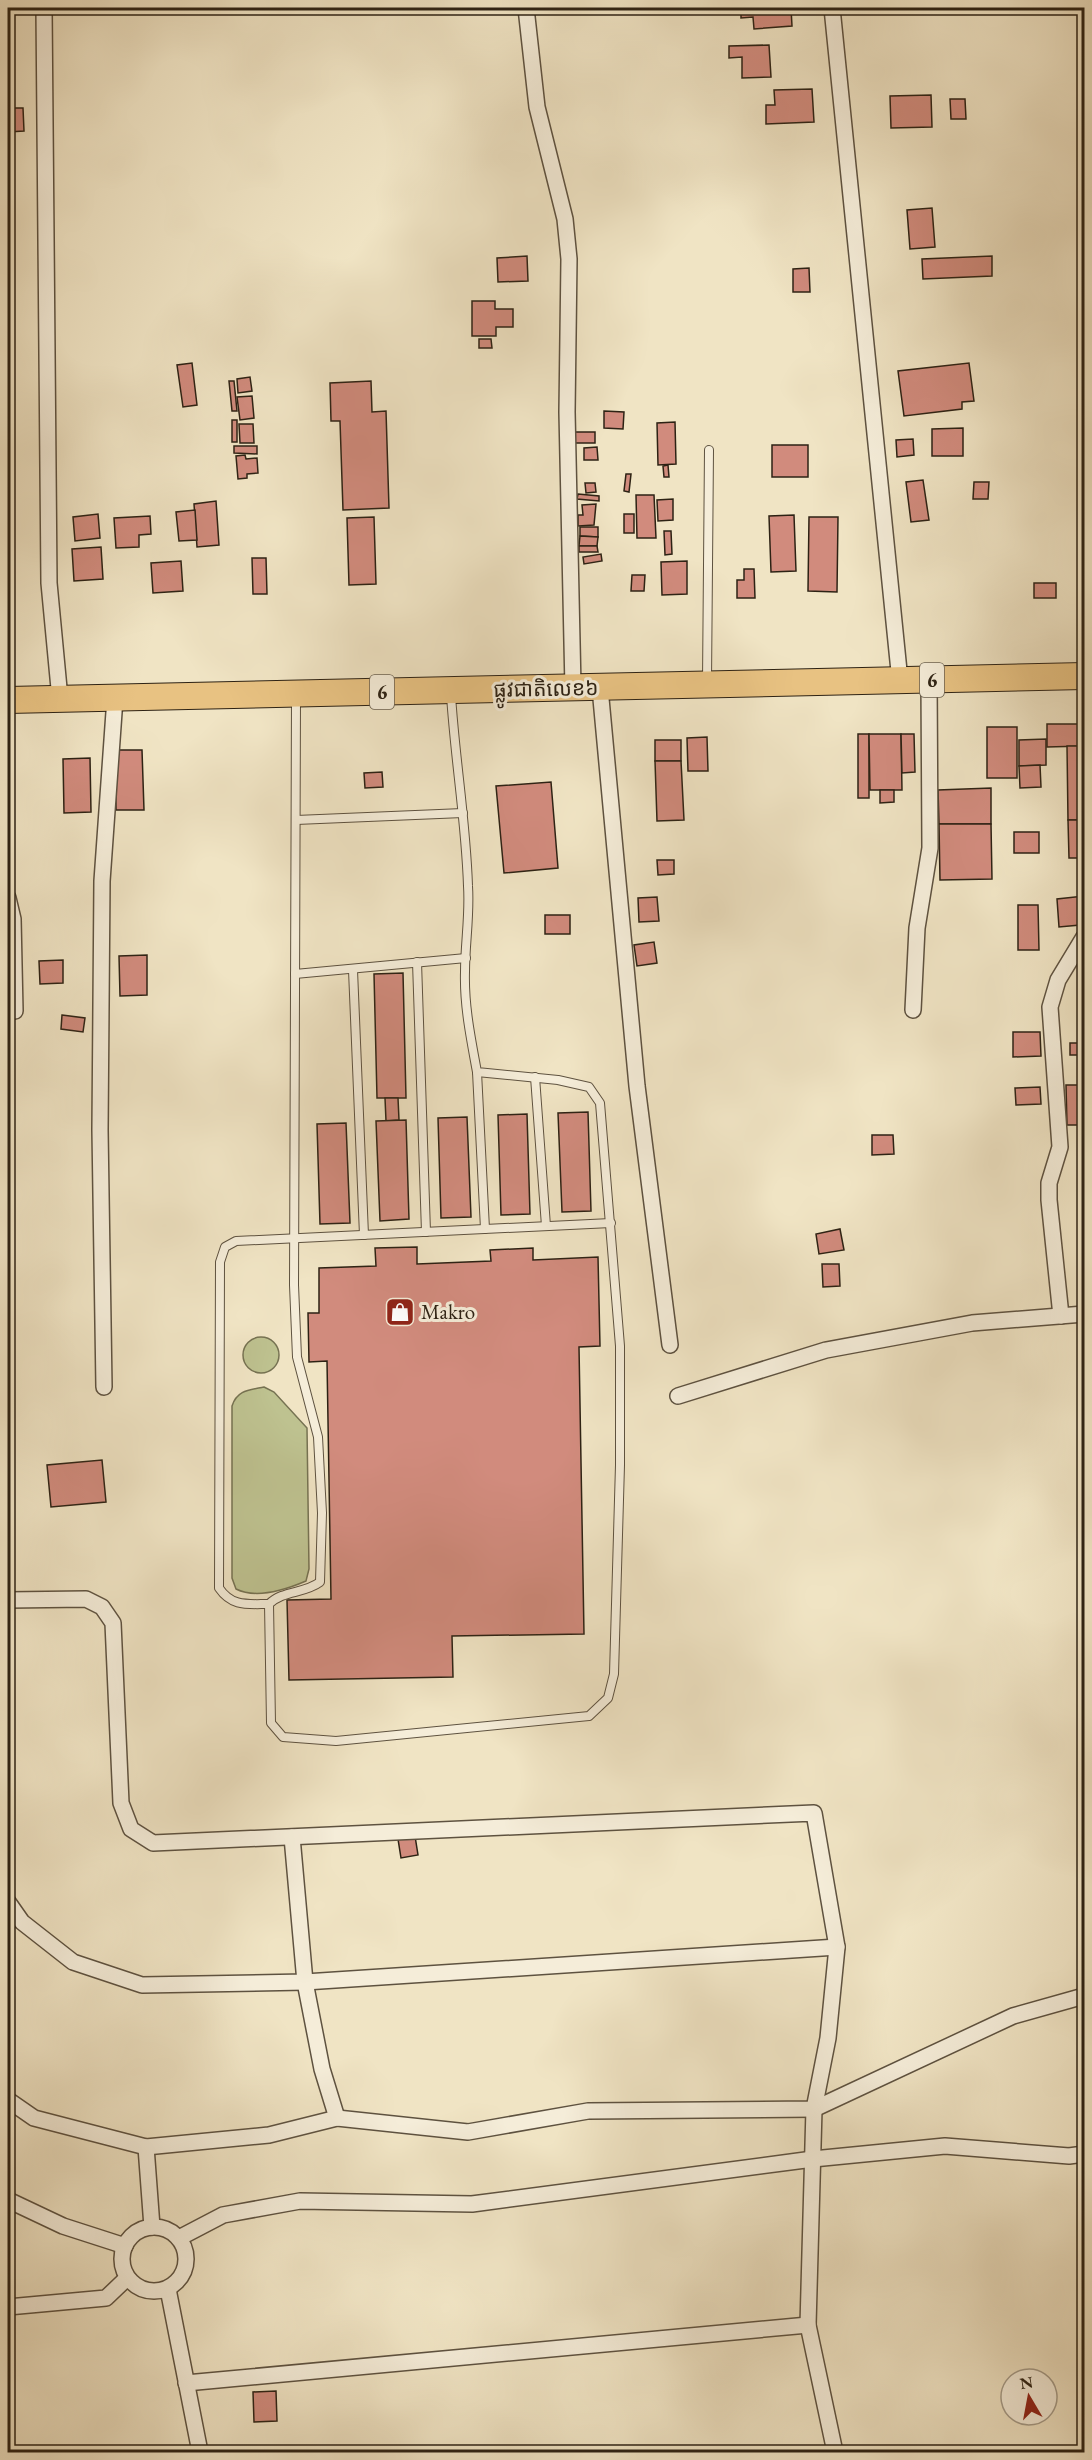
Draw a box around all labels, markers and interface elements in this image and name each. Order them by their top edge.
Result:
road number: 6 [920,663,944,697]
street label: ផ្លូវជាតិលេខ៦ [493,674,599,709]
road number: 6 [370,675,394,709]
shop icon: Makro [384,1296,416,1328]
place label: Makro [421,1298,475,1325]
north arrow [999,2367,1059,2427]
text: N [1018,2371,1035,2394]

